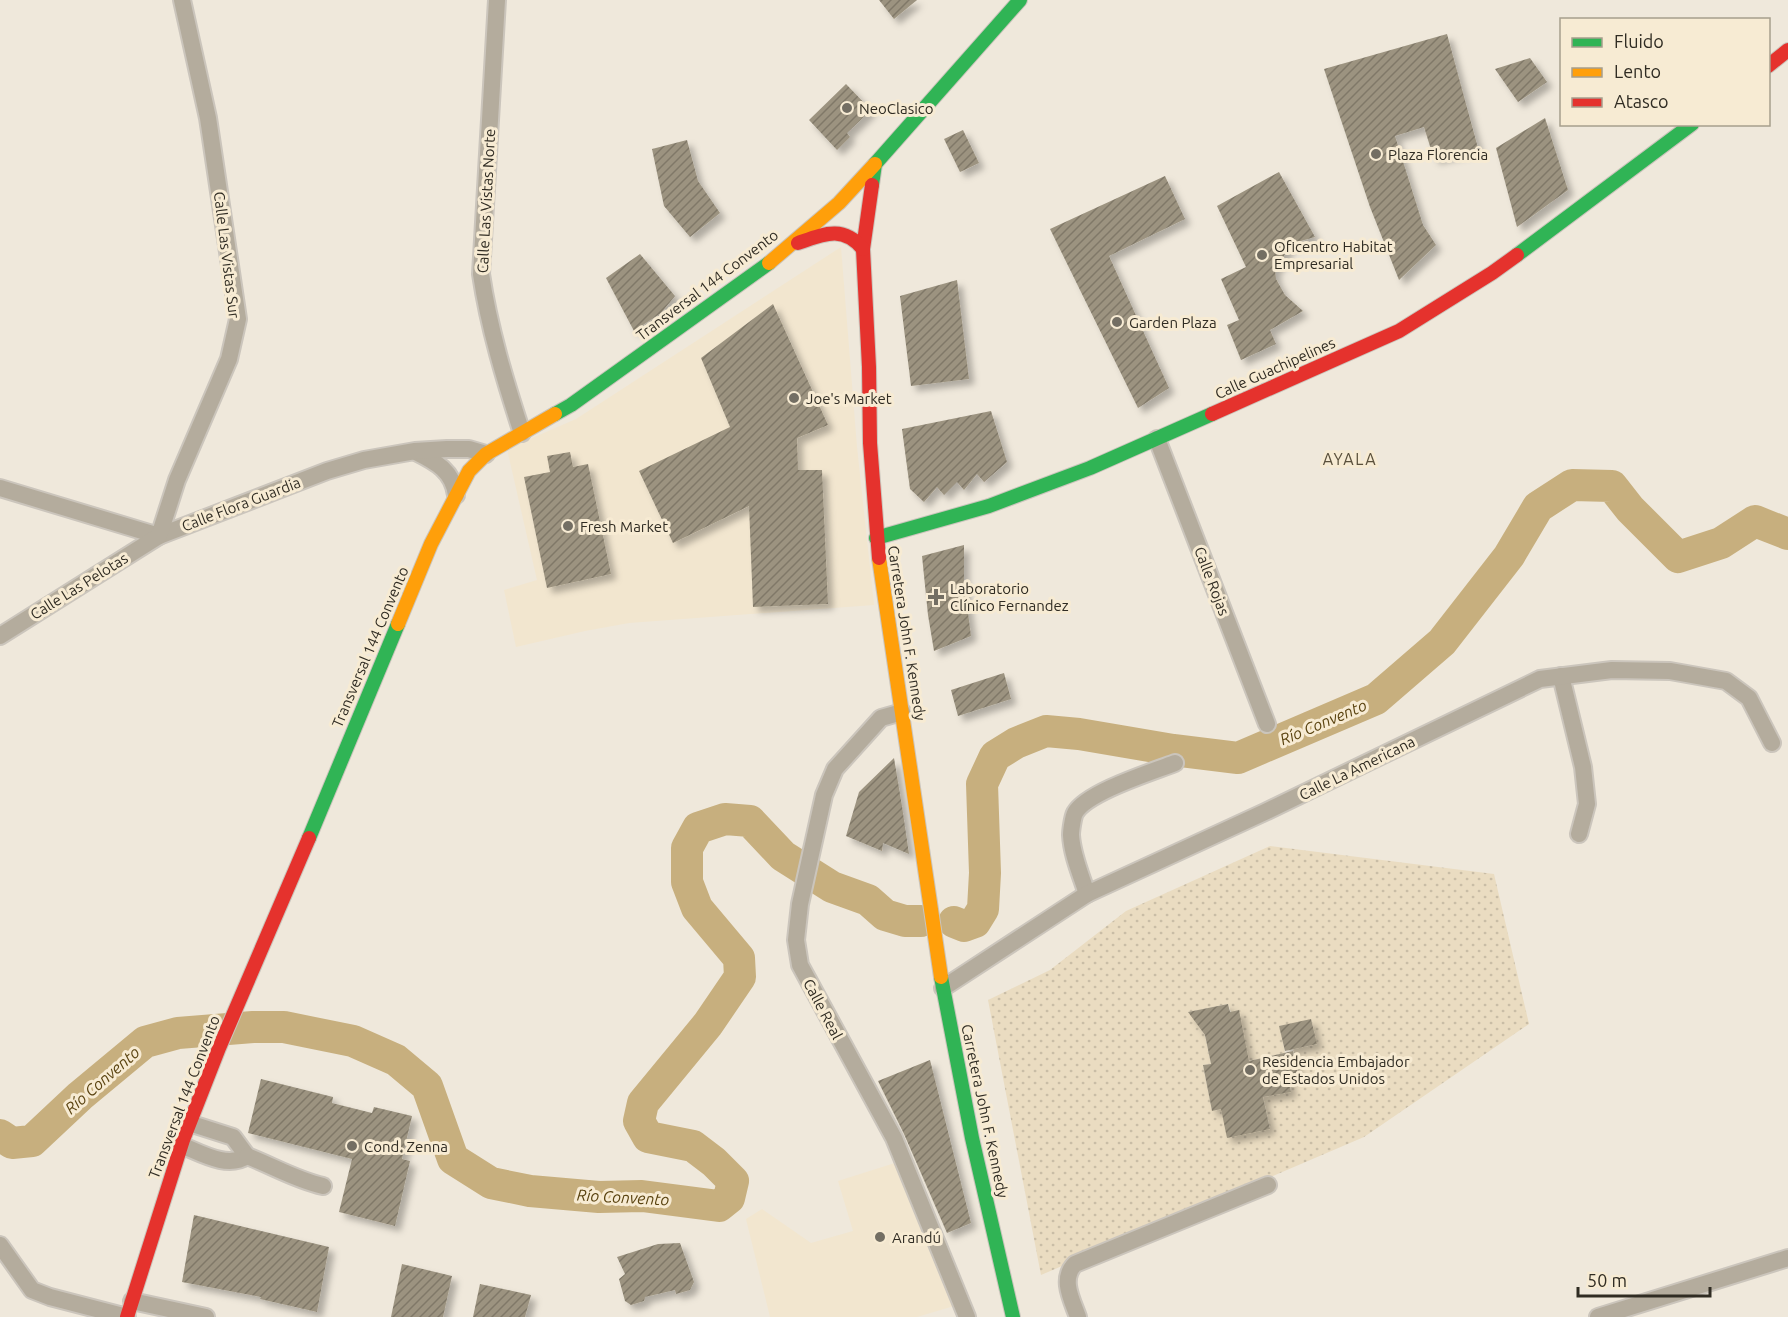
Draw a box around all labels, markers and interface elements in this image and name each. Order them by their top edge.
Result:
legend [1560,18,1770,126]
text: Fluido [1614,31,1664,51]
text: Lento [1614,61,1661,81]
text: Atasco [1614,91,1669,111]
place label: NeoClasico [859,100,934,117]
marker: NeoClasico [840,101,854,115]
street label: Calle Las Vistas Norte [474,128,498,274]
place label: Plaza Florencia [1388,146,1488,163]
marker: Plaza Florencia [1369,147,1383,161]
street label: Calle Las Vistas Sur [211,191,243,320]
street label: Transversal 144 Convento [633,226,781,344]
place label: Oficentro Habitat Empresarial [1274,238,1393,272]
marker: Oficentro Habitat Empresarial [1255,248,1269,262]
place label: Garden Plaza [1129,314,1217,331]
marker: Garden Plaza [1110,315,1124,329]
street label: Calle Guachipelines [1212,334,1338,402]
place label: Joe's Market [806,390,892,407]
marker: Joe's Market [787,391,801,405]
district label: AYALA [1323,450,1377,468]
street label: Calle Flora Guardia [179,473,303,535]
place label: Fresh Market [580,518,668,535]
marker: Fresh Market [561,519,575,533]
street label: Carretera John F. Kennedy [885,544,929,722]
street label: Calle Rojas [1191,544,1233,618]
street label: Calle Las Pelotas [27,549,131,623]
street label: Transversal 144 Convento [328,564,412,730]
place label: Laboratorio Clínico Fernandez [950,580,1069,614]
marker: Laboratorio Clínico Fernandez [927,588,945,606]
water label: Río Convento [1277,695,1369,748]
street label: Calle La Americana [1296,733,1418,803]
street label: Calle Real [800,976,846,1042]
street label: Transversal 144 Convento [145,1013,223,1181]
street label: Carretera John F. Kennedy [958,1023,1012,1199]
water label: Río Convento [61,1043,143,1117]
place label: Residencia Embajador de Estados Unidos [1262,1053,1410,1087]
marker: Residencia Embajador de Estados Unidos [1243,1063,1257,1077]
place label: Cond. Zenna [364,1138,448,1155]
marker: Cond. Zenna [345,1139,359,1153]
water label: Río Convento [576,1186,670,1208]
place label: Arandú [892,1229,941,1246]
marker: Arandú [873,1230,887,1244]
scale bar [1578,1260,1710,1298]
text: 50 m [1587,1270,1627,1290]

